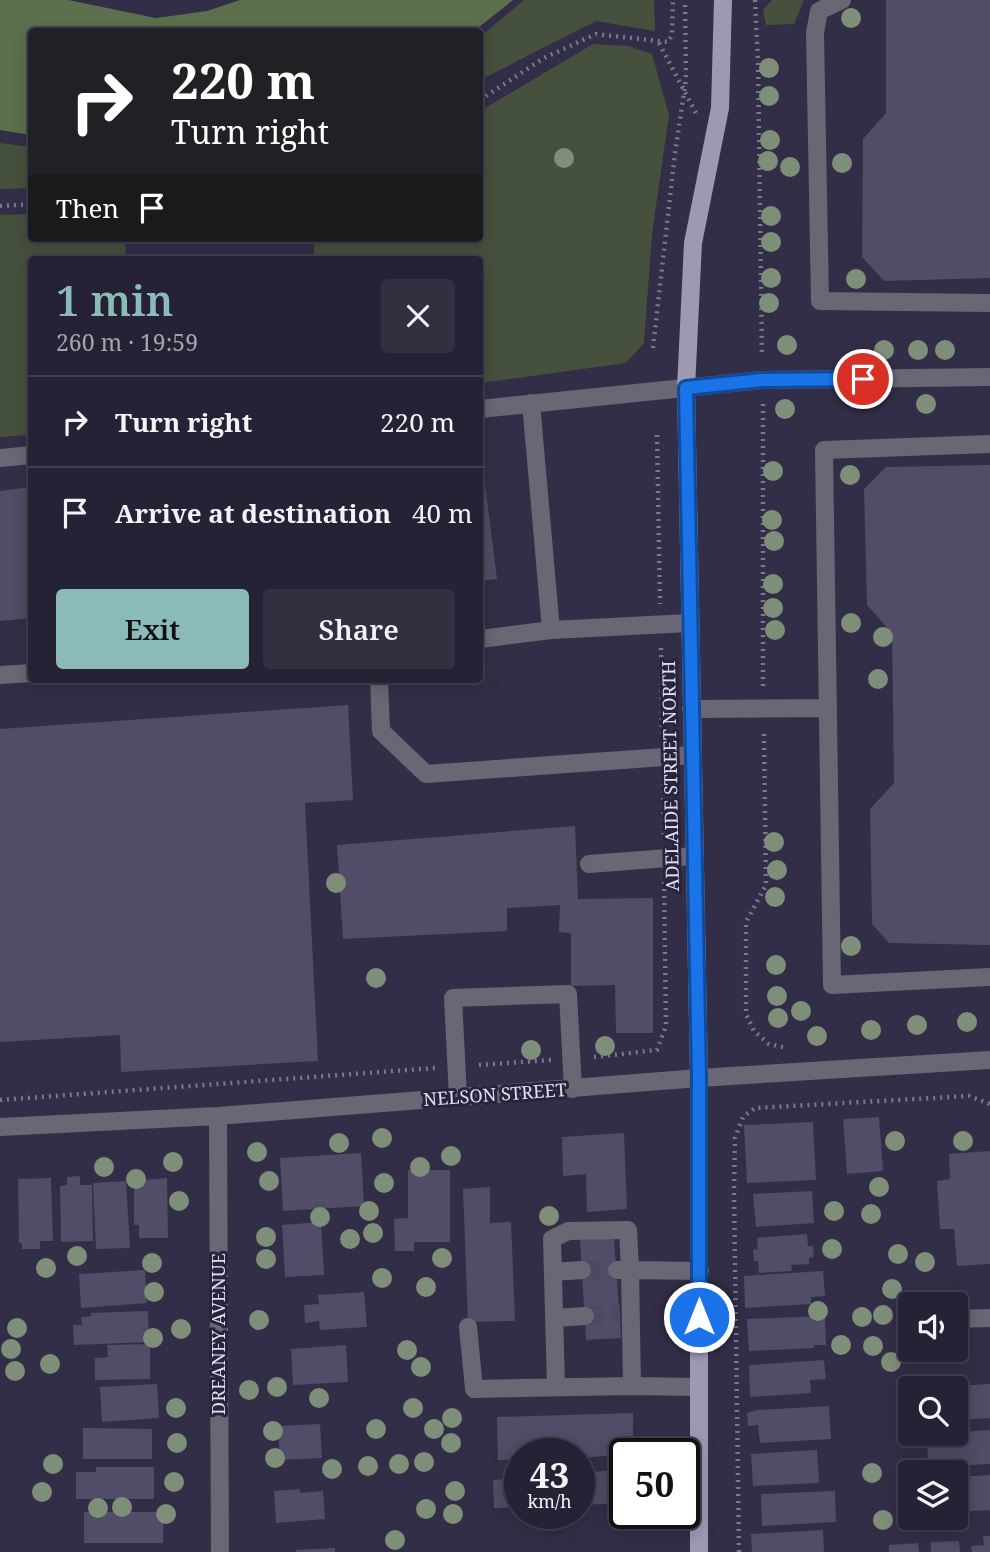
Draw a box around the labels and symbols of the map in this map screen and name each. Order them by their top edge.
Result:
pin [833,349,893,409]
street label: ADELAIDE STREET NORTH [656,660,684,892]
street label: NELSON STREET [423,1077,567,1111]
street label: DREANEY AVENUE [206,1253,230,1415]
position arrow [662,1280,736,1354]
speed limit sign: 50 [609,1438,700,1529]

